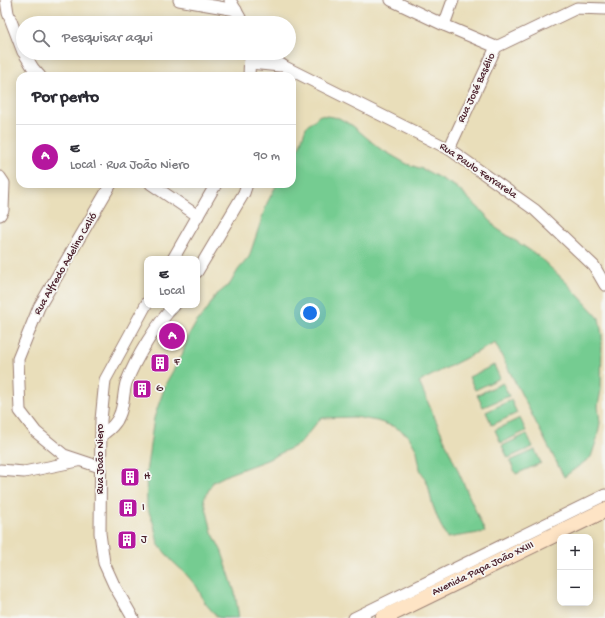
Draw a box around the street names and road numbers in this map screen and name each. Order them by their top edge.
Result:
street label: Rua José Basélio [456,51,499,125]
street label: Rua Paulo Ferrarela [437,141,520,202]
street label: Rua Alfredo Adelino Calió [31,210,100,317]
street label: Rua João Niero [95,423,107,494]
street label: Avenida Papa João XXIII [430,539,536,599]

